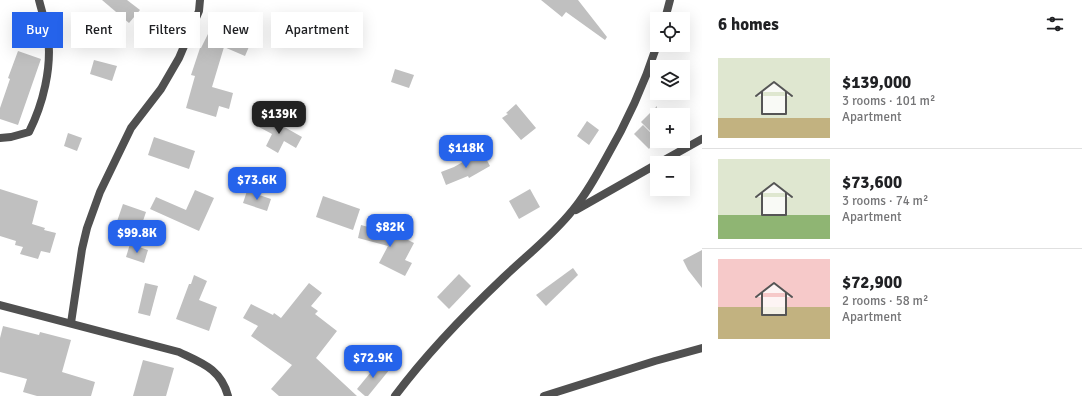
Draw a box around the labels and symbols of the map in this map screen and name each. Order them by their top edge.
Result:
pin: $139K [251,101,307,135]
pin: $118K [438,135,494,169]
pin: $73.6K [224,167,290,201]
pin: $82K [366,214,414,248]
pin: $99.8K [104,220,170,254]
pin: $72.9K [340,345,406,379]

